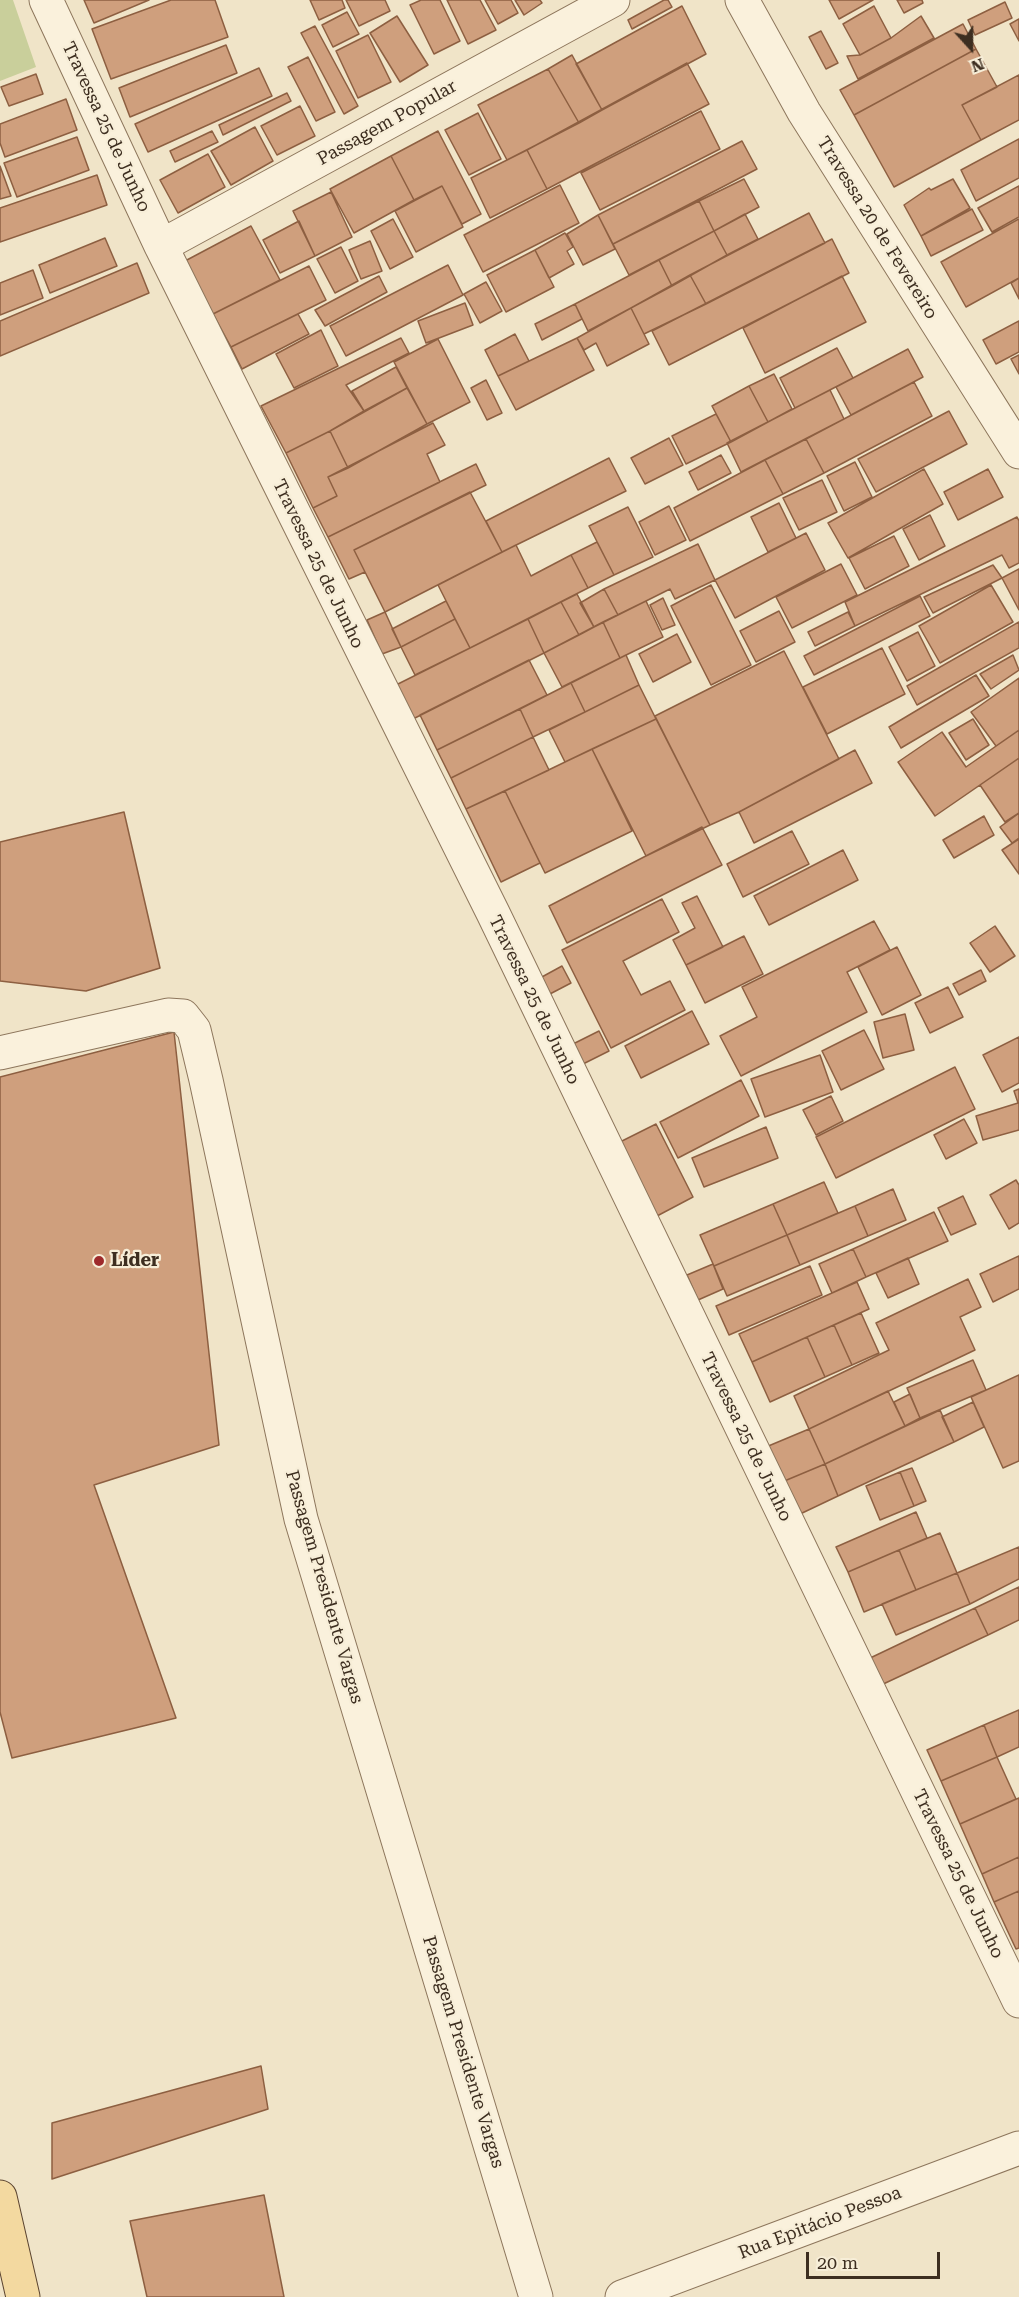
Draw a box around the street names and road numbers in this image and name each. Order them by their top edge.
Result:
street label: Travessa 25 de Junho [57,38,155,216]
street label: Passagem Popular [314,76,460,170]
street label: Travessa 20 de Fevereiro [812,133,942,323]
street label: Travessa 25 de Junho [268,476,368,652]
street label: Travessa 25 de Junho [484,912,584,1088]
street label: Travessa 25 de Junho [696,1349,796,1525]
street label: Passagem Presidente Vargas [280,1468,368,1706]
street label: Travessa 25 de Junho [908,1786,1008,1962]
street label: Passagem Presidente Vargas [417,1933,509,2171]
street label: Rua Epitácio Pessoa [735,2182,905,2264]

